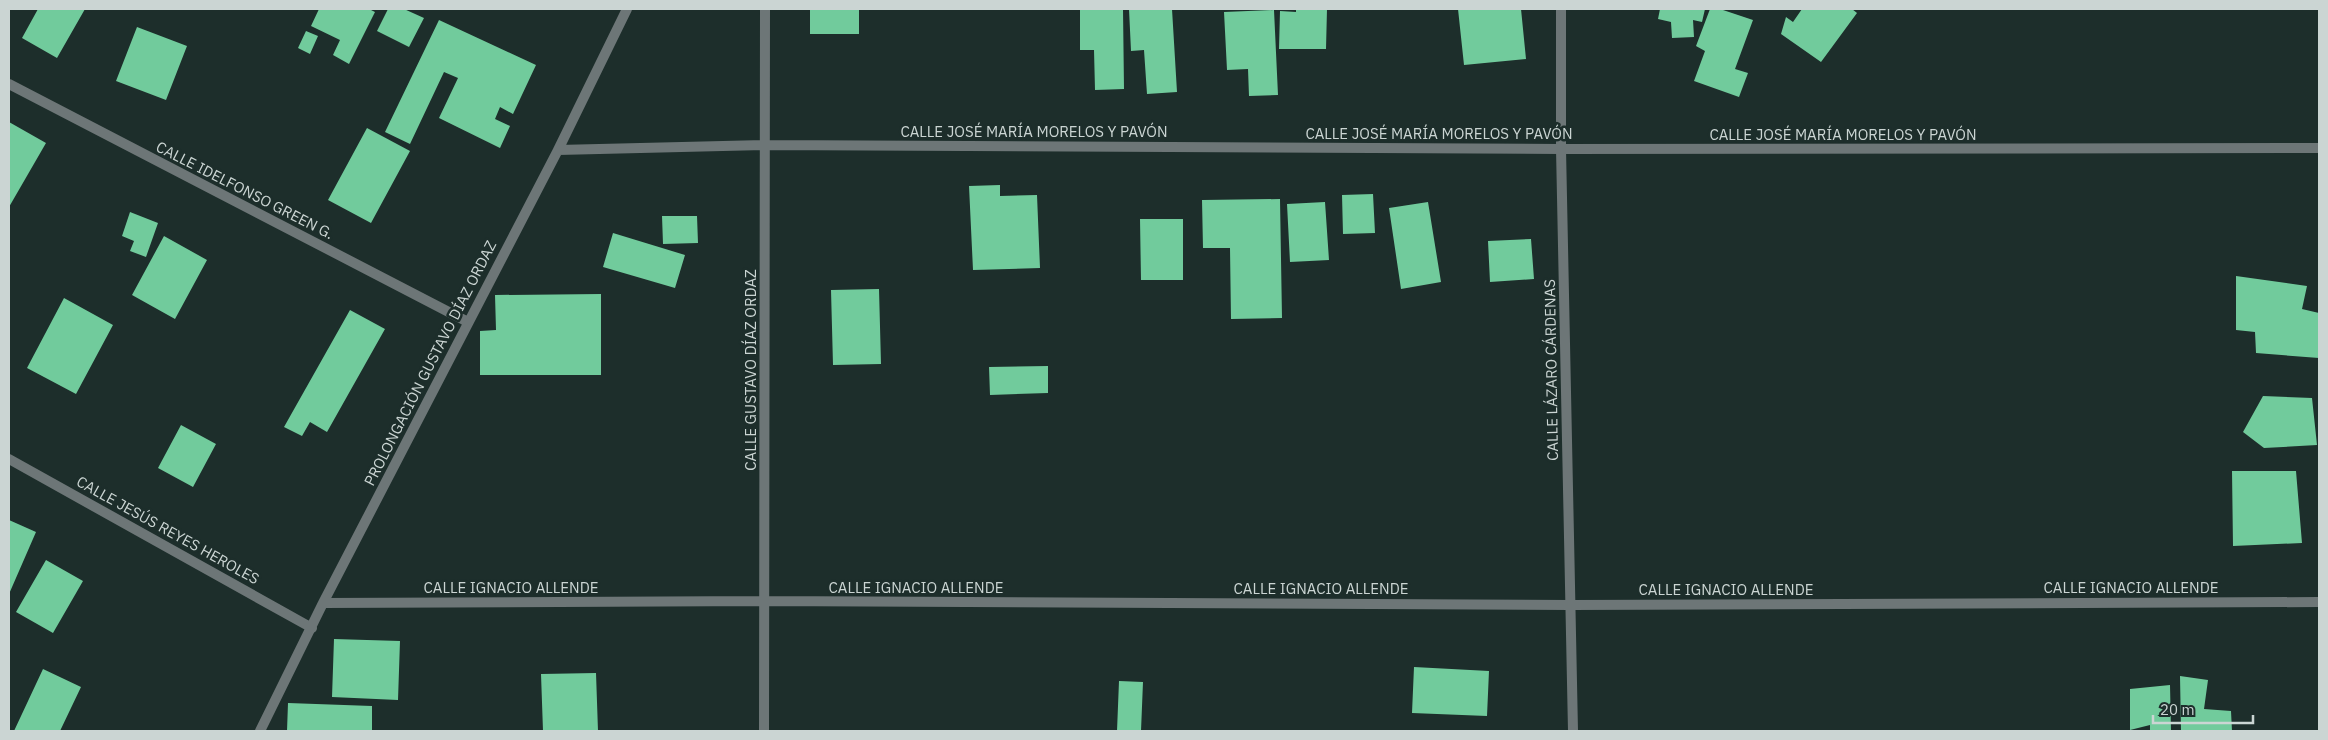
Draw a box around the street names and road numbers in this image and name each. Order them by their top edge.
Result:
street label: CALLE JOSÉ MARÍA MORELOS Y PAVÓN [900,122,1168,141]
street label: CALLE JOSÉ MARÍA MORELOS Y PAVÓN [1305,124,1573,143]
street label: CALLE JOSÉ MARÍA MORELOS Y PAVÓN [1709,125,1977,144]
street label: CALLE IDELFONSO GREEN G. [153,137,337,243]
street label: PROLONGACIÓN GUSTAVO DÍAZ ORDAZ [360,237,500,489]
street label: CALLE GUSTAVO DÍAZ ORDAZ [741,269,760,471]
street label: CALLE LÁZARO CÁRDENAS [1540,279,1562,461]
street label: CALLE JESÚS REYES HEROLES [73,472,263,588]
street label: CALLE IGNACIO ALLENDE [424,578,598,597]
street label: CALLE IGNACIO ALLENDE [829,578,1003,597]
street label: CALLE IGNACIO ALLENDE [2044,578,2218,597]
street label: CALLE IGNACIO ALLENDE [1234,579,1408,598]
street label: CALLE IGNACIO ALLENDE [1639,580,1813,599]

